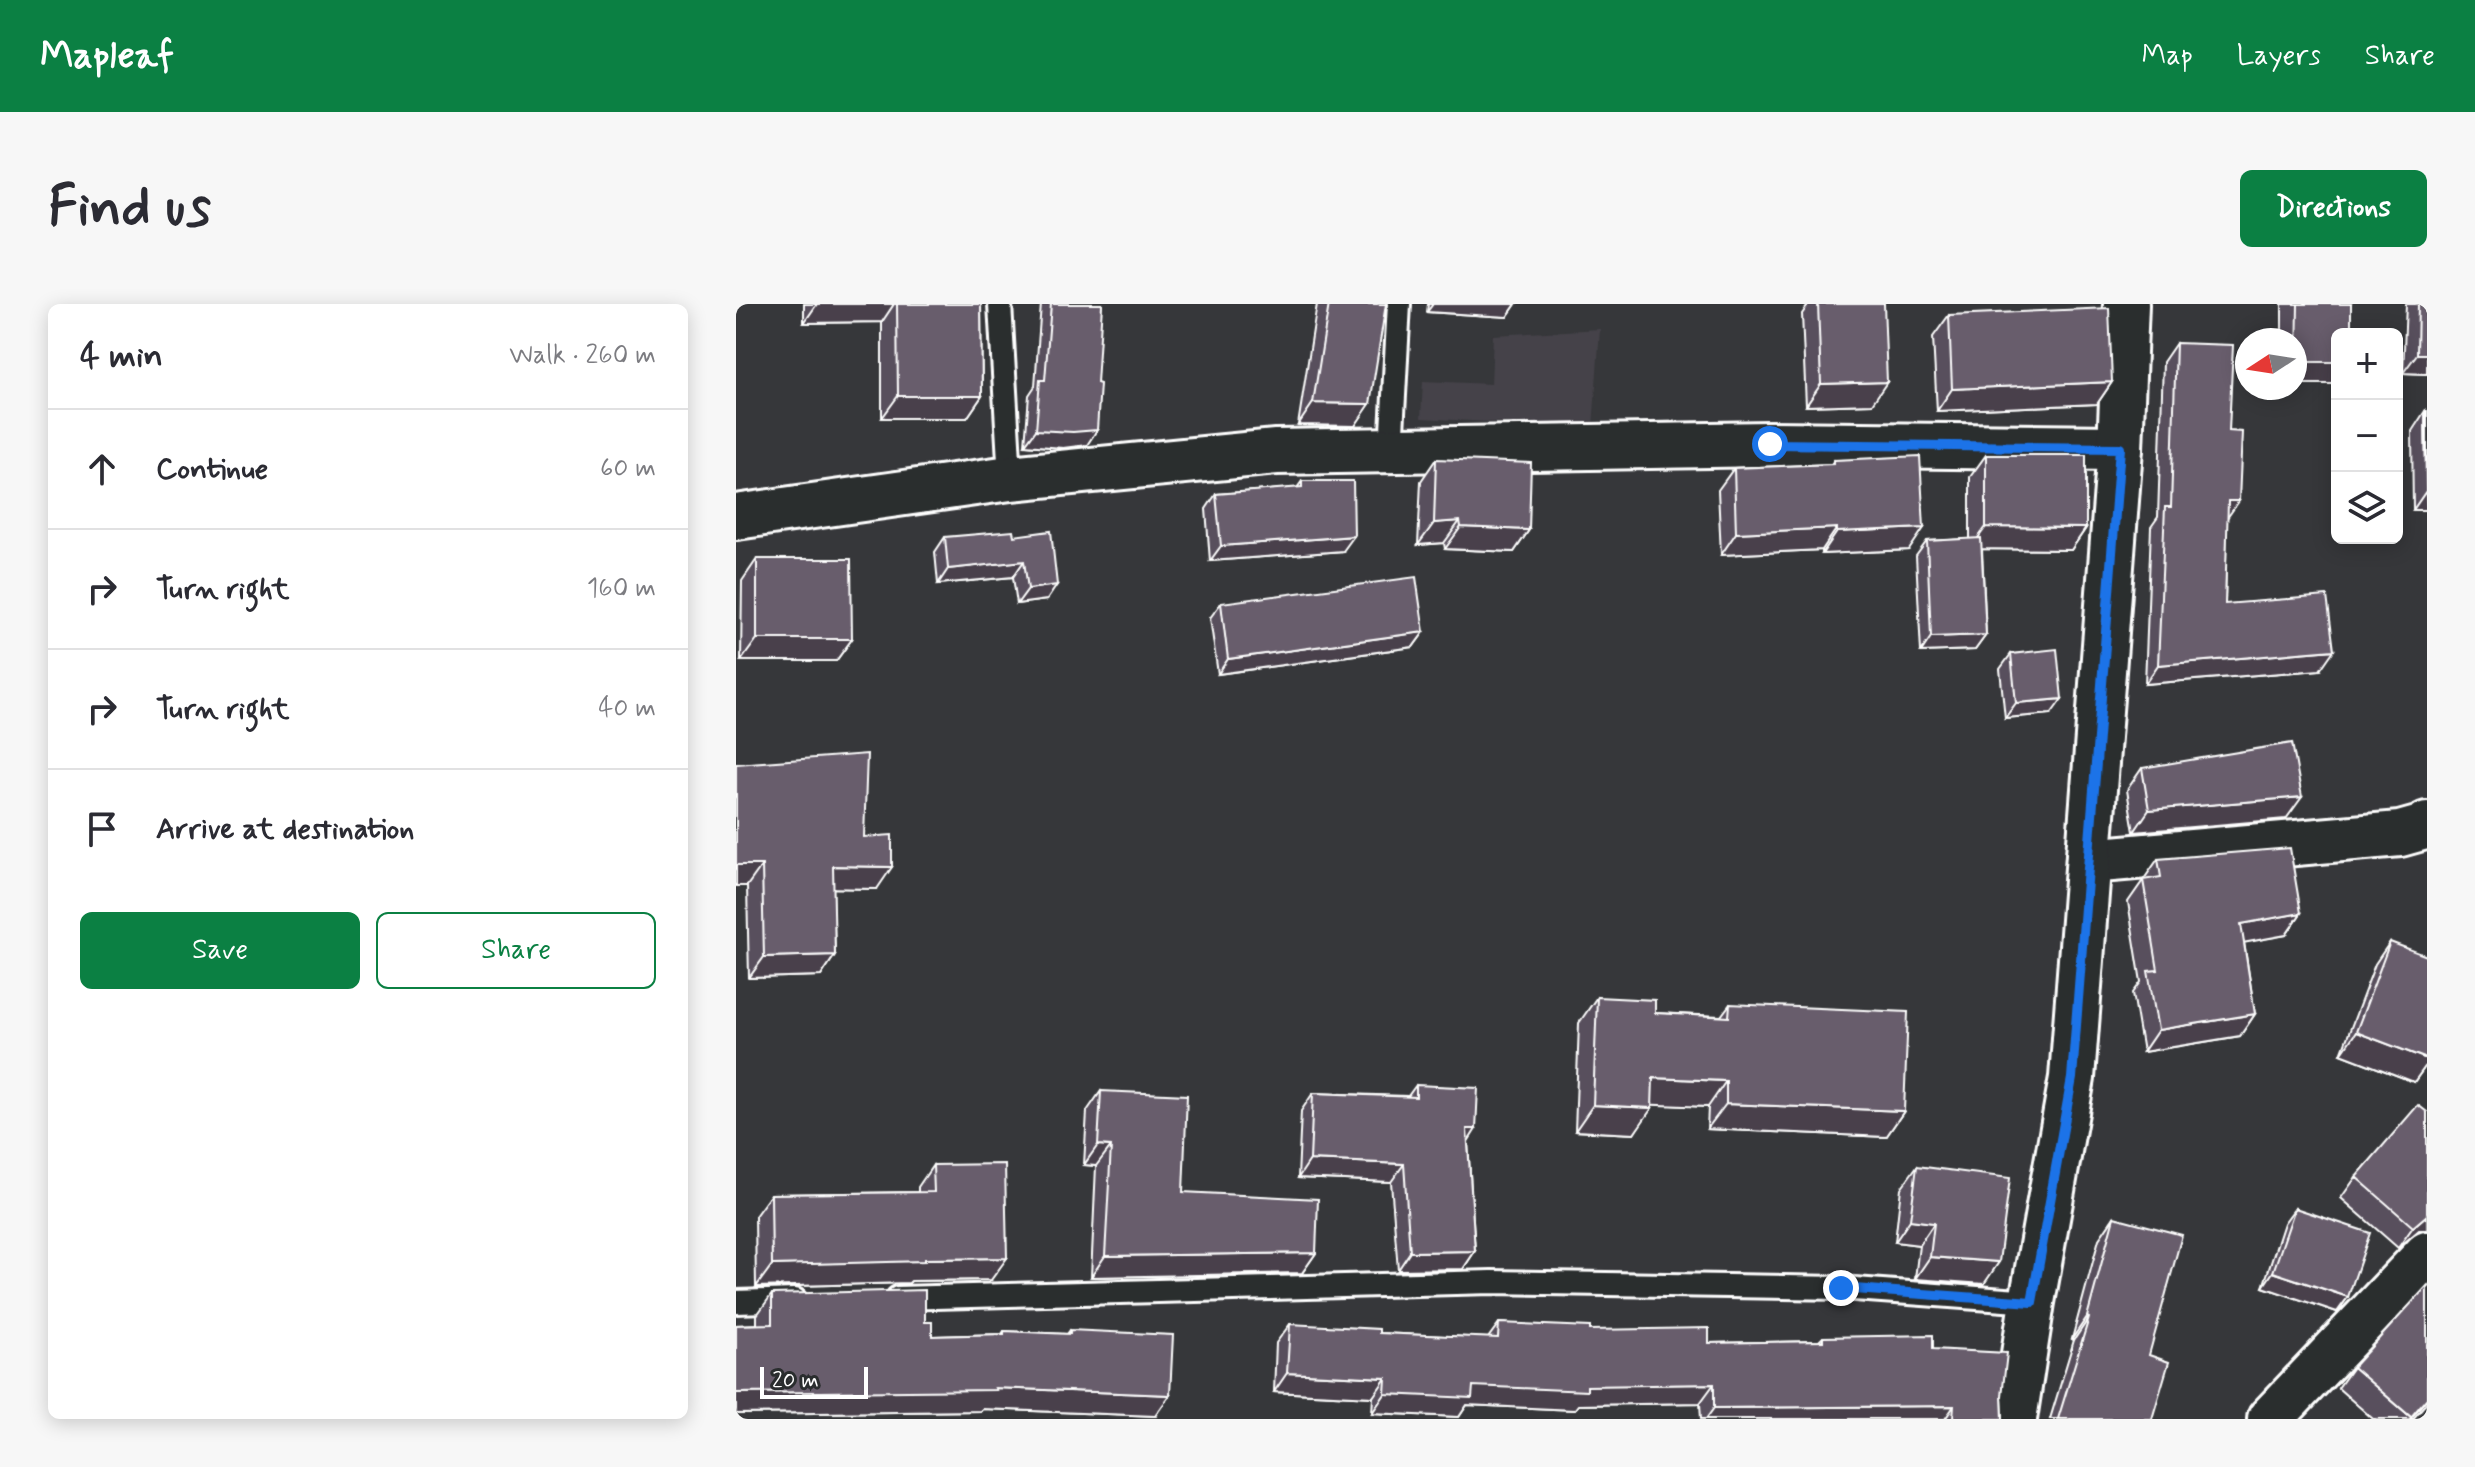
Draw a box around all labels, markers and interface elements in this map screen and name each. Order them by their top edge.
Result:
text: Mapleaf [40,32,174,81]
text: Map [2142,38,2193,75]
text: Layers [2237,38,2321,75]
text: Share [2365,38,2435,75]
button: Directions [2240,170,2427,247]
text: Find us [48,172,211,245]
north arrow [2235,328,2307,400]
map controls [2331,328,2403,544]
button: + [2331,328,2403,400]
text: 4 min [80,334,163,379]
text: Walk · 260 m [509,339,656,373]
button: − [2331,400,2403,472]
route start [1752,426,1788,462]
icon: ahead [80,447,124,491]
text: Continue [156,450,268,489]
text: 60 m [600,452,656,486]
button: layers [2331,472,2403,544]
icon: right [80,567,124,611]
text: Turn right [156,570,289,609]
text: 160 m [587,572,656,606]
icon: right [80,687,124,731]
text: Turn right [156,690,289,729]
text: 40 m [598,692,656,726]
icon: arrive [80,807,124,851]
text: Arrive at destination [156,810,414,849]
button: Save [80,912,360,989]
button: Share [376,912,656,989]
route end [1823,1270,1859,1306]
scale bar [760,1363,868,1399]
text: 20 m [772,1367,819,1395]

